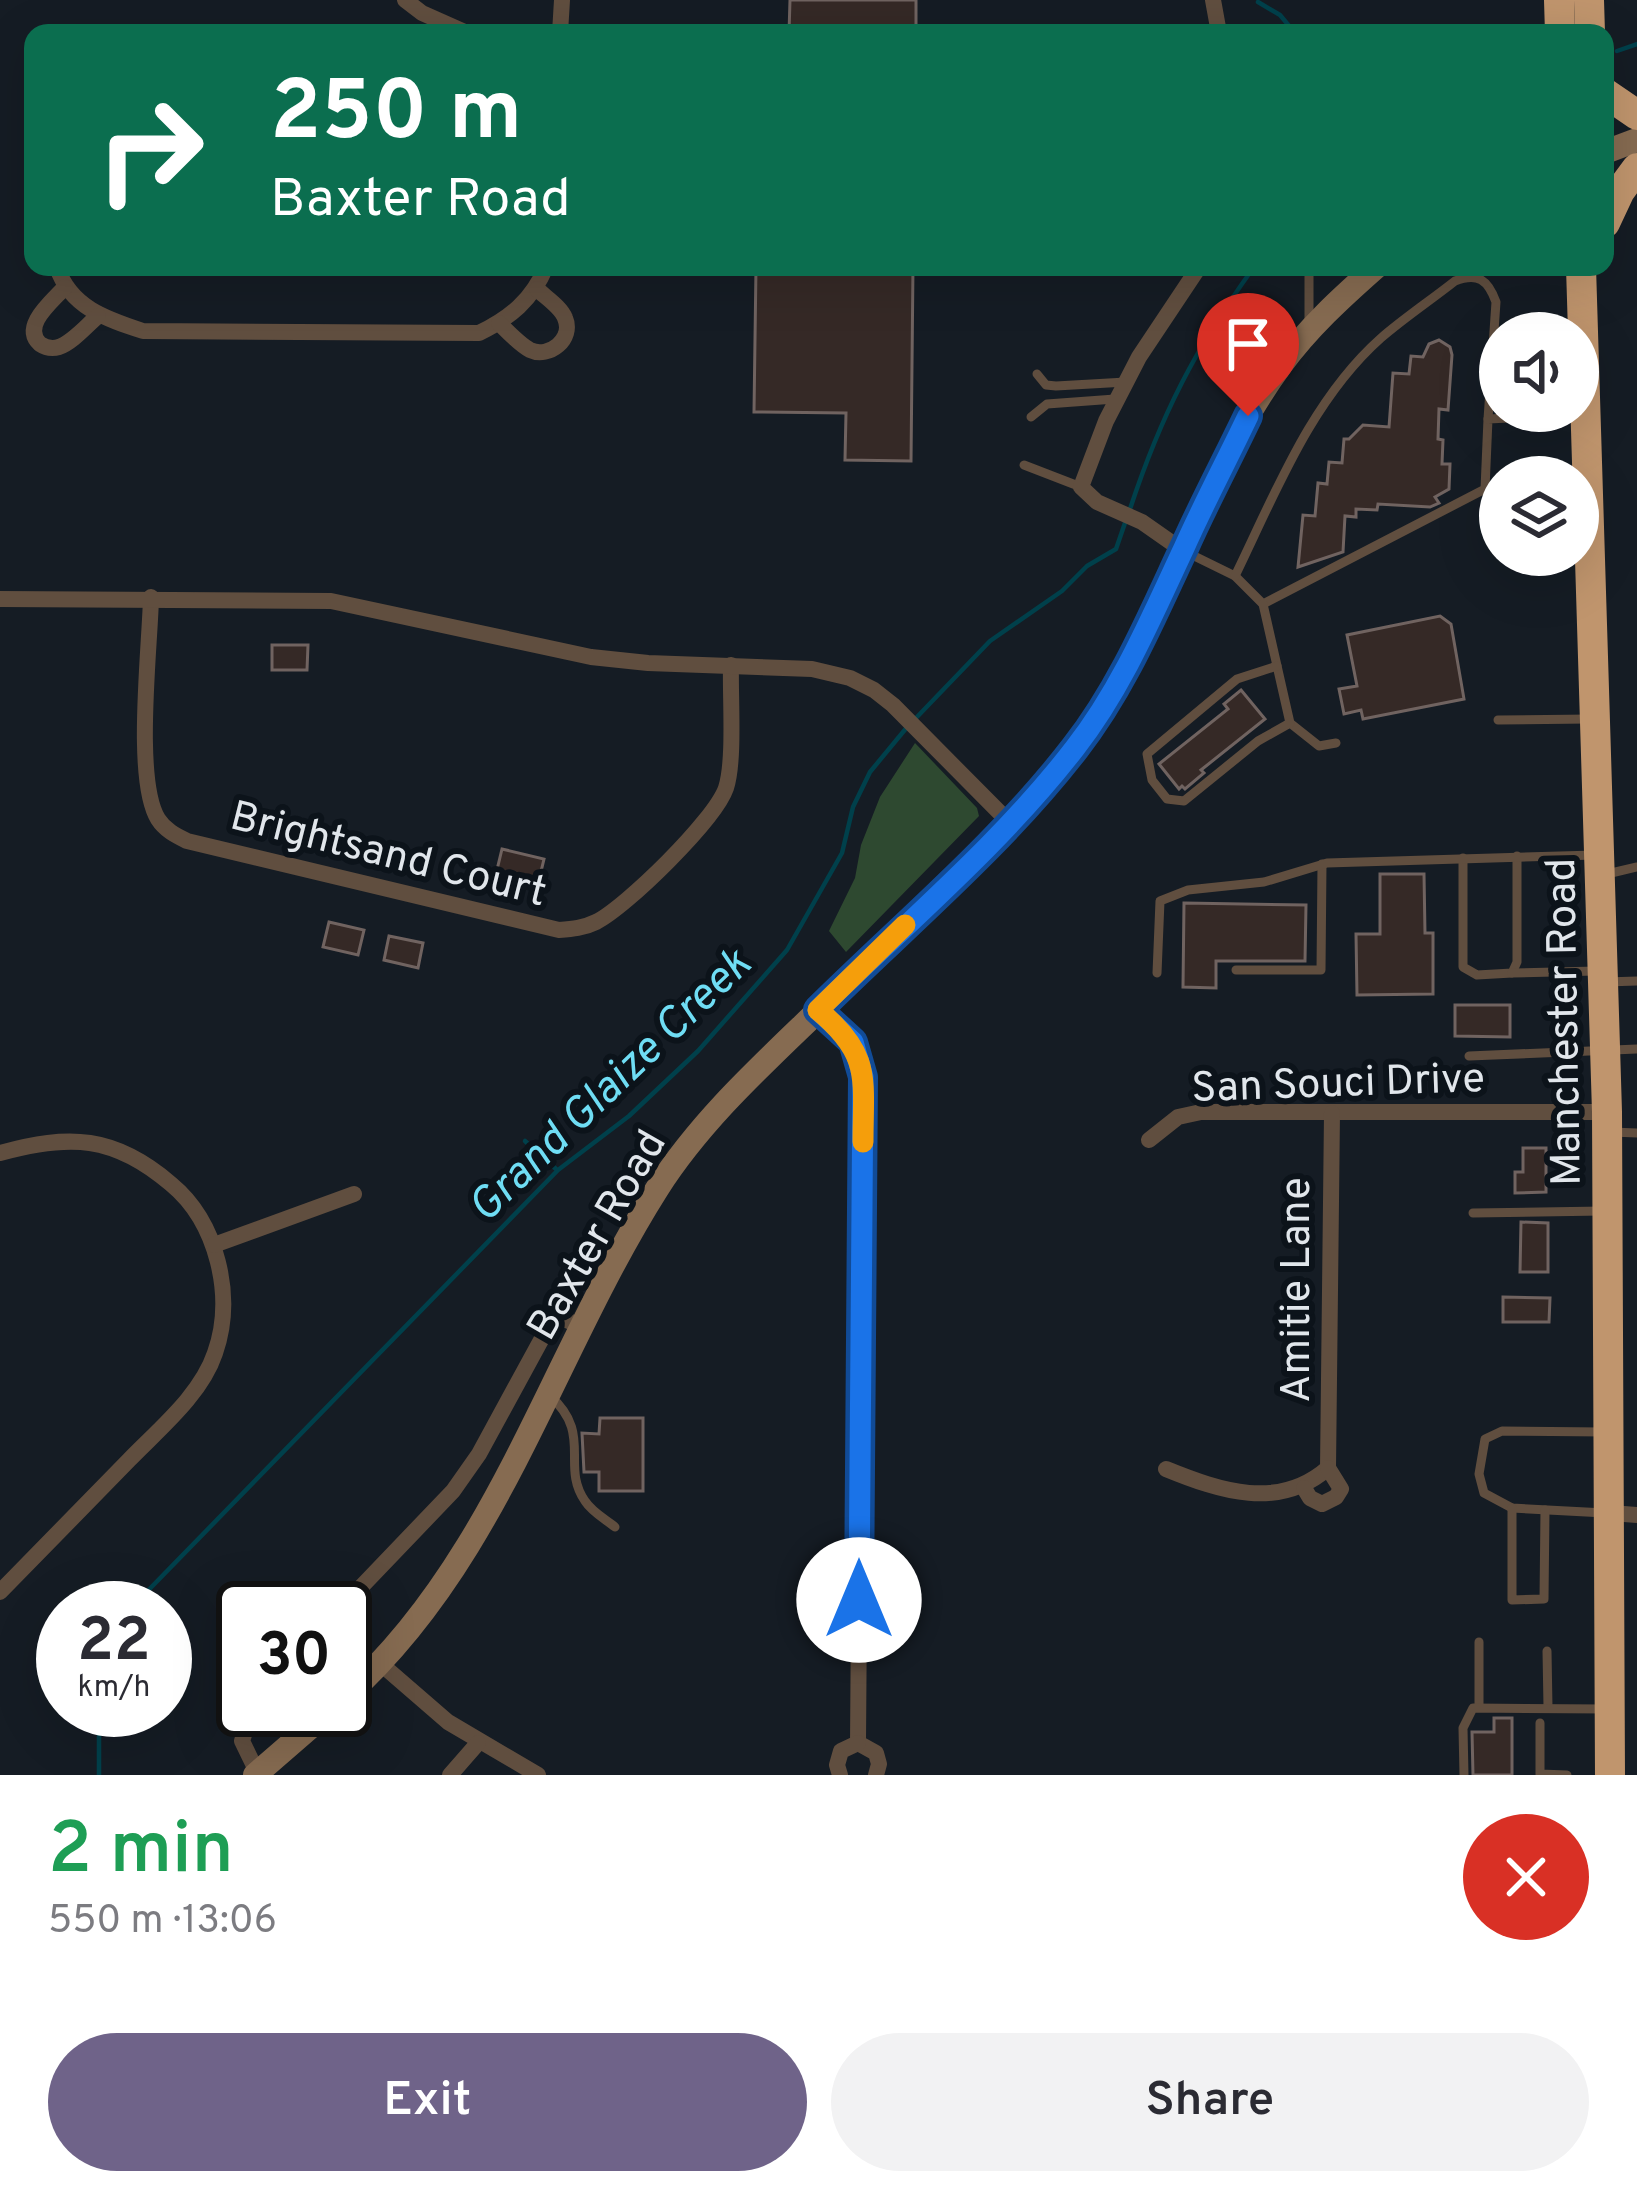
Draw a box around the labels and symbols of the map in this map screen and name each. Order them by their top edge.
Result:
pin [1197,293,1299,416]
street label: Brightsand Court [224,791,551,921]
street label: Manchester Road [1537,857,1596,1186]
water label: Grand Glaize Creek [458,937,766,1237]
street label: San Souci Drive [1191,1054,1486,1117]
street label: Baxter Road [517,1122,680,1351]
street label: Amitie Lane [1272,1177,1325,1403]
position arrow [796,1537,922,1663]
speed limit sign: 30 [216,1581,372,1737]

